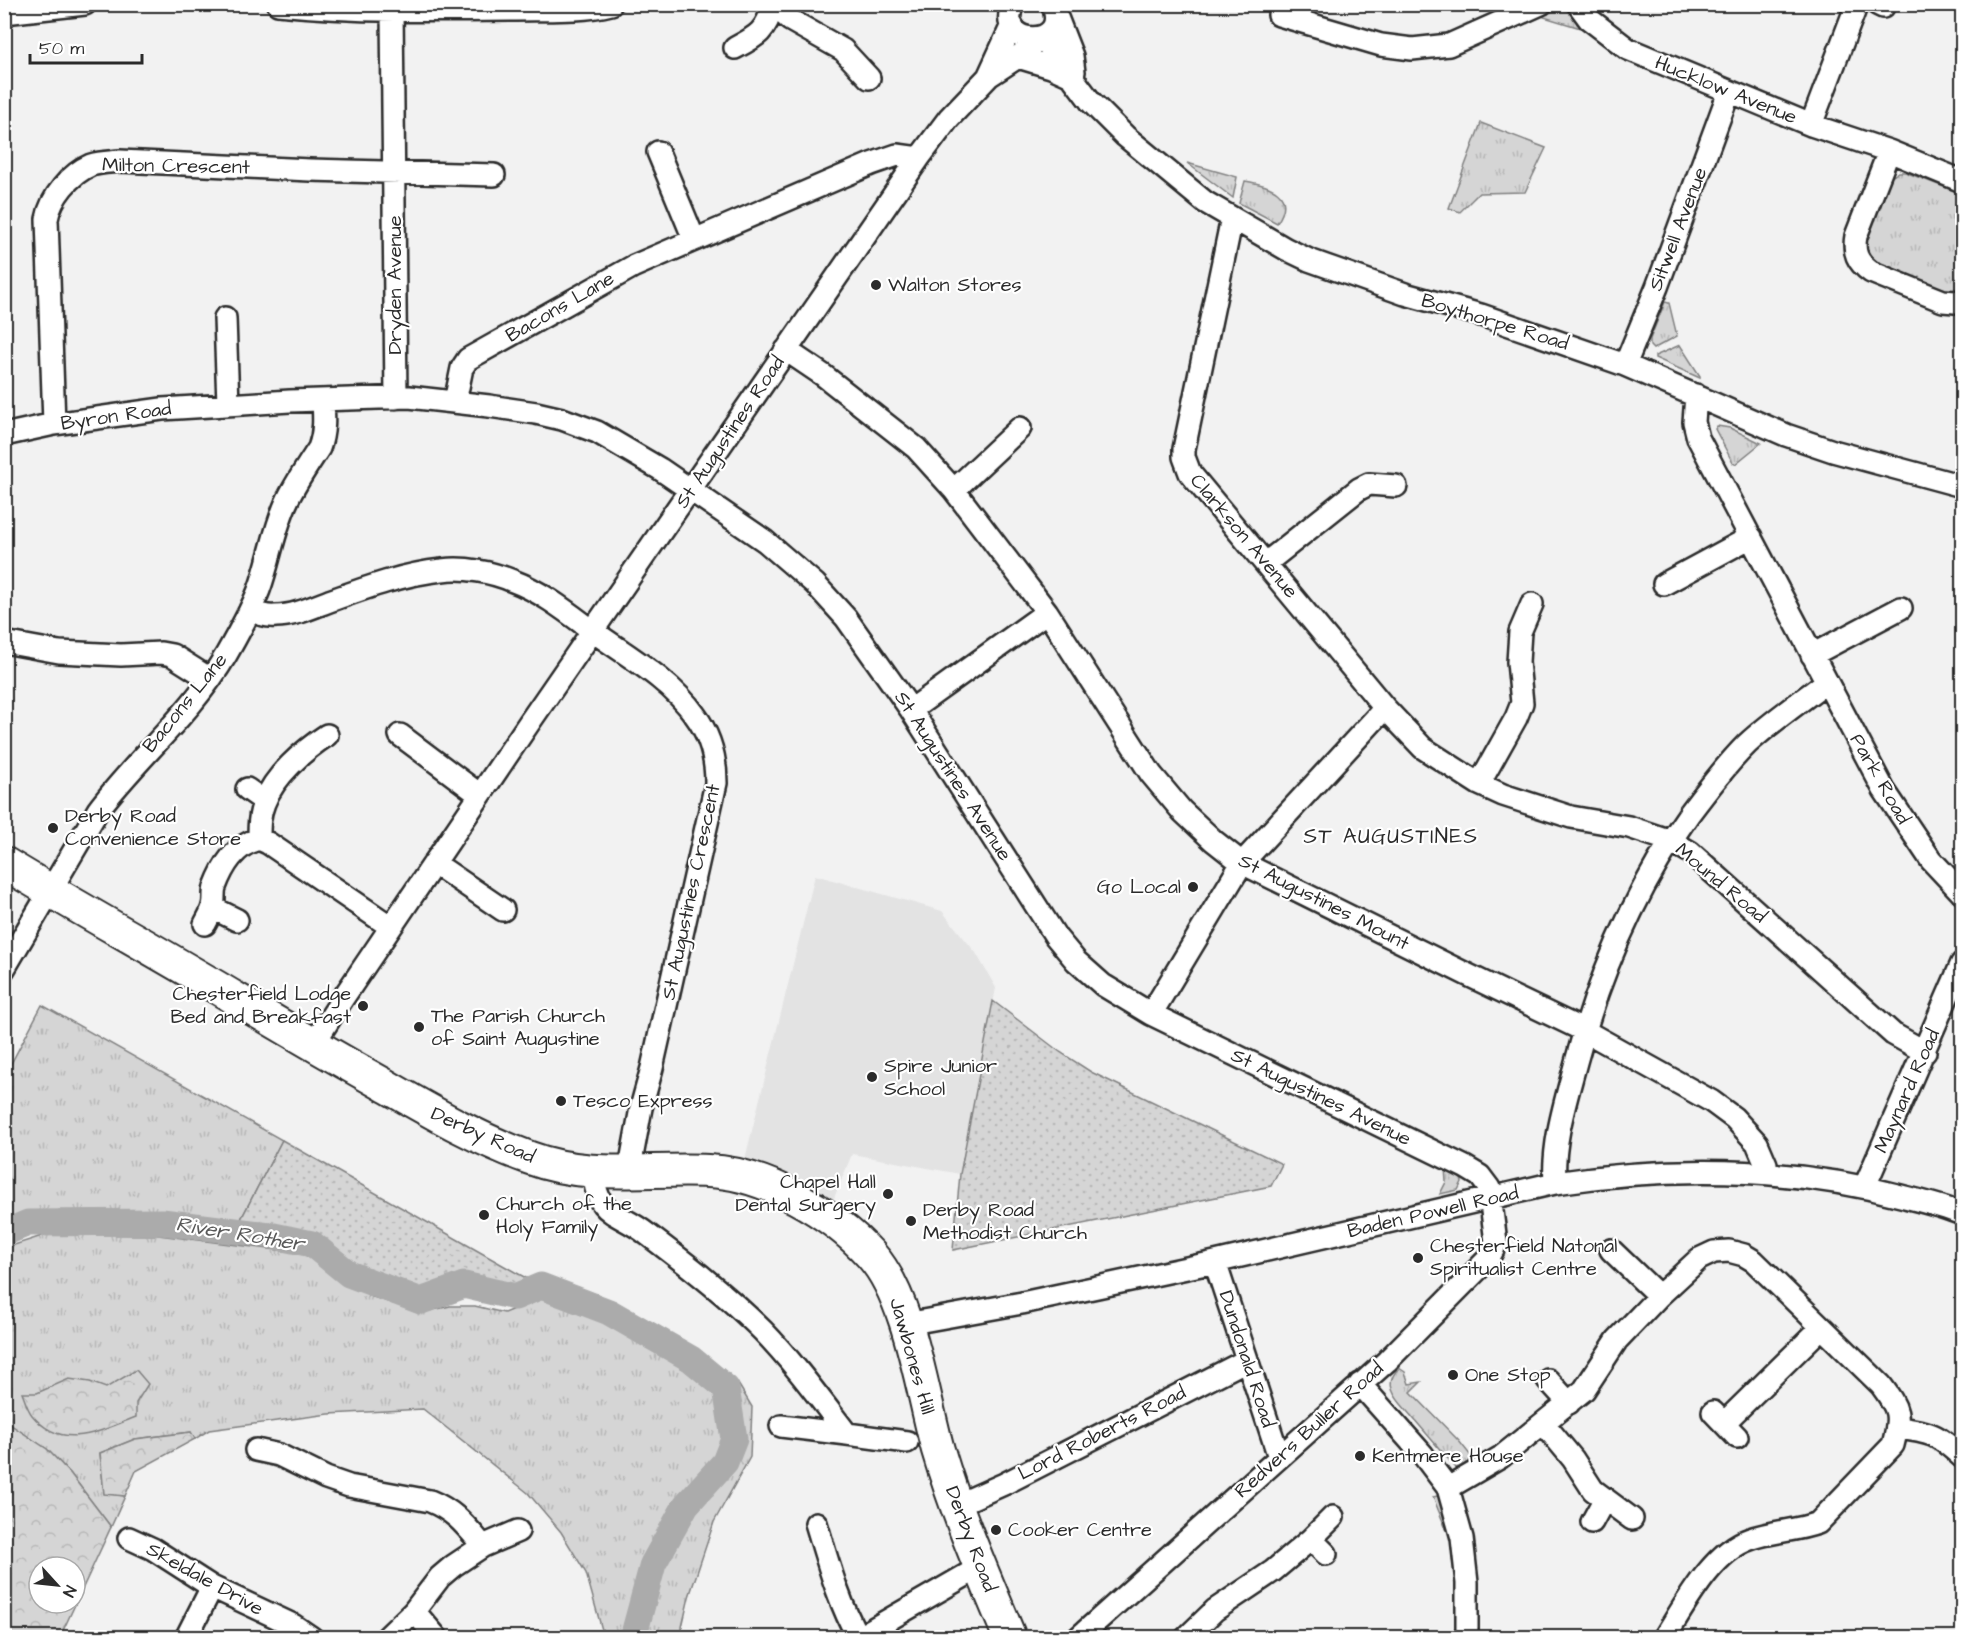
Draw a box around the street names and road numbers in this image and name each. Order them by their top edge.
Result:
street label: Hucklow Avenue [1651,49,1801,131]
street label: Milton Crescent [102,151,250,181]
street label: Sitwell Avenue [1642,163,1714,295]
street label: Dryden Avenue [381,215,410,355]
street label: Bacons Lane [501,264,620,349]
street label: Boythorpe Road [1418,286,1572,359]
street label: St Augustines Road [669,350,792,514]
street label: Byron Road [59,394,173,439]
street label: Clarkson Avenue [1183,468,1305,605]
street label: Bacons Lane [136,647,234,759]
street label: St Augustines Avenue [887,686,1019,867]
street label: Park Road [1843,729,1917,829]
street label: St Augustines Crescent [654,781,729,1003]
street label: Mound Road [1669,836,1773,930]
street label: St Augustines Mount [1233,847,1414,958]
street label: Maynard Road [1867,1025,1948,1158]
street label: St Augustines Avenue [1226,1041,1416,1154]
street label: Derby Road [426,1100,539,1171]
street label: Baden Powell Road [1345,1179,1521,1245]
street label: Dundonald Road [1212,1287,1282,1431]
street label: Jawbones Hill [882,1295,942,1417]
street label: Redvers Buller Road [1228,1355,1390,1505]
street label: Lord Roberts Road [1013,1379,1191,1487]
street label: Derby Road [937,1482,1004,1596]
street label: Skeldale Drive [141,1535,269,1623]

